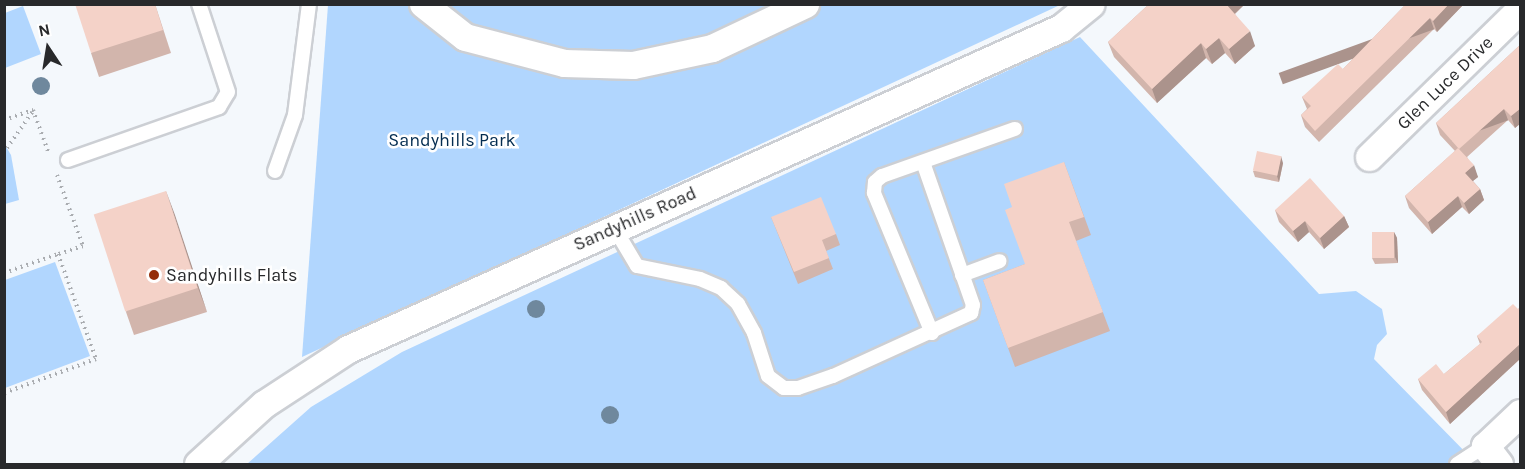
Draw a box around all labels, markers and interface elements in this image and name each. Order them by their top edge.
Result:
north arrow [18,18,78,78]
text: N [37,19,52,40]
street label: Glen Luce Drive [1392,32,1498,134]
park label: Sandyhills Park [388,129,516,151]
street label: Sandyhills Road [570,182,700,256]
place label: Sandyhills Flats [166,264,297,286]
marker: Sandyhills Flats [147,268,161,282]

